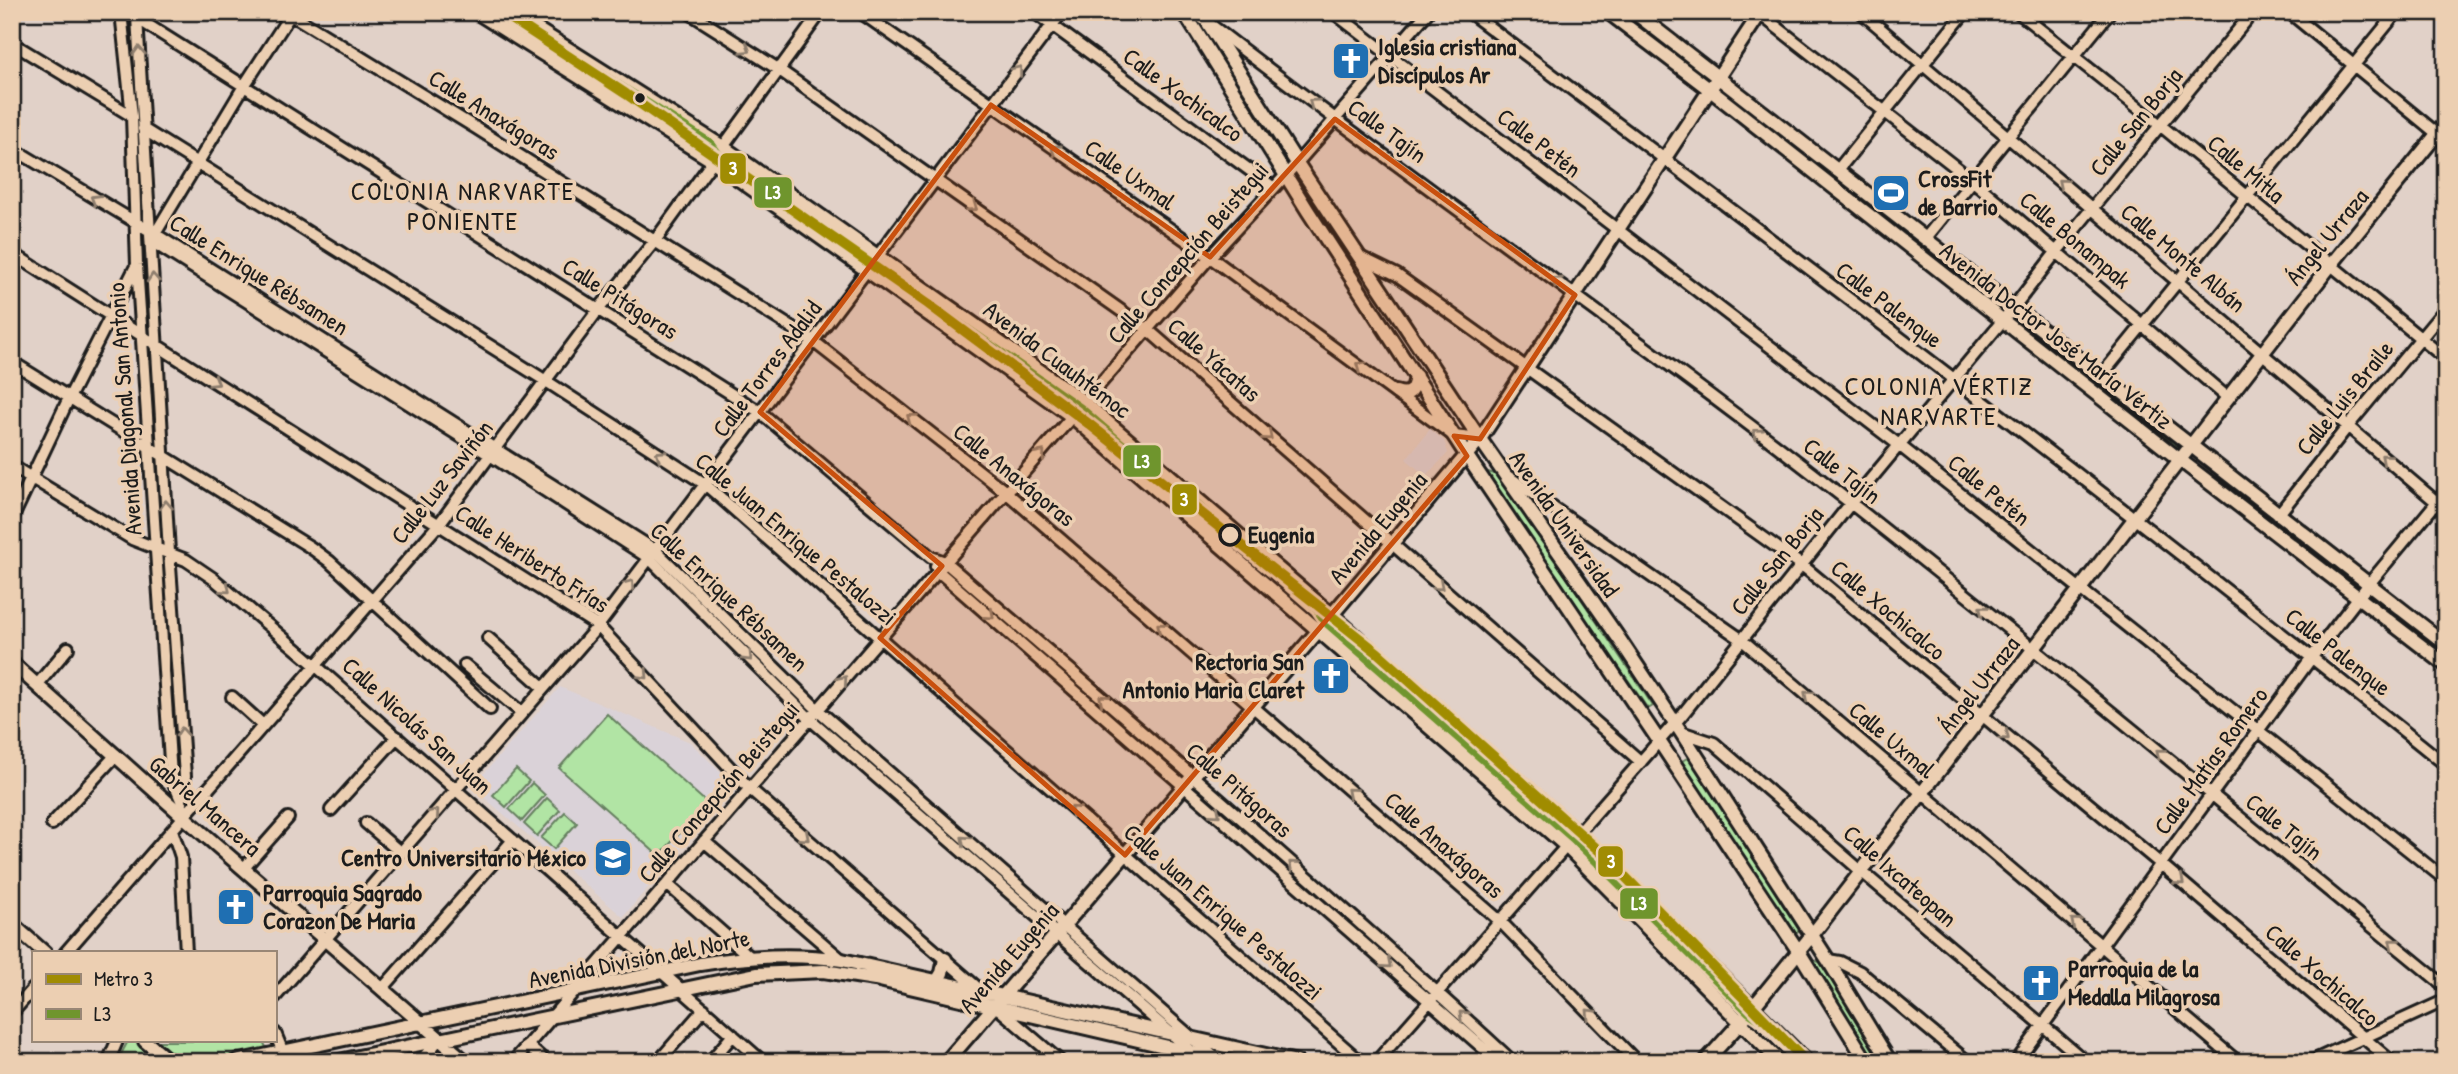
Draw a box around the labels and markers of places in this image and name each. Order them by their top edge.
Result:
place label: Iglesia cristiana Discípulos Ar [1378,30,1517,91]
church icon: Iglesia cristiana Discípulos Ar [1330,40,1372,82]
unlabelled marker [633,91,647,105]
place label: CrossFit de Barrio [1918,162,1998,222]
sports icon: CrossFit de Barrio [1870,172,1912,214]
place label: Eugenia [1248,518,1315,551]
marker: Eugenia [1219,524,1241,546]
place label: Rectoria San Antonio Maria Claret [1123,645,1305,705]
church icon: Rectoria San Antonio Maria Claret [1310,655,1352,697]
school or university icon: Centro Universitario México [592,837,634,879]
place label: Centro Universitario México [341,841,586,873]
place label: Parroquia Sagrado Corazon De Maria [263,876,422,936]
church icon: Parroquia Sagrado Corazon De Maria [215,886,257,928]
place label: Parroquia de la Medalla Milagrosa [2068,952,2220,1013]
church icon: Parroquia de la Medalla Milagrosa [2020,962,2062,1004]

